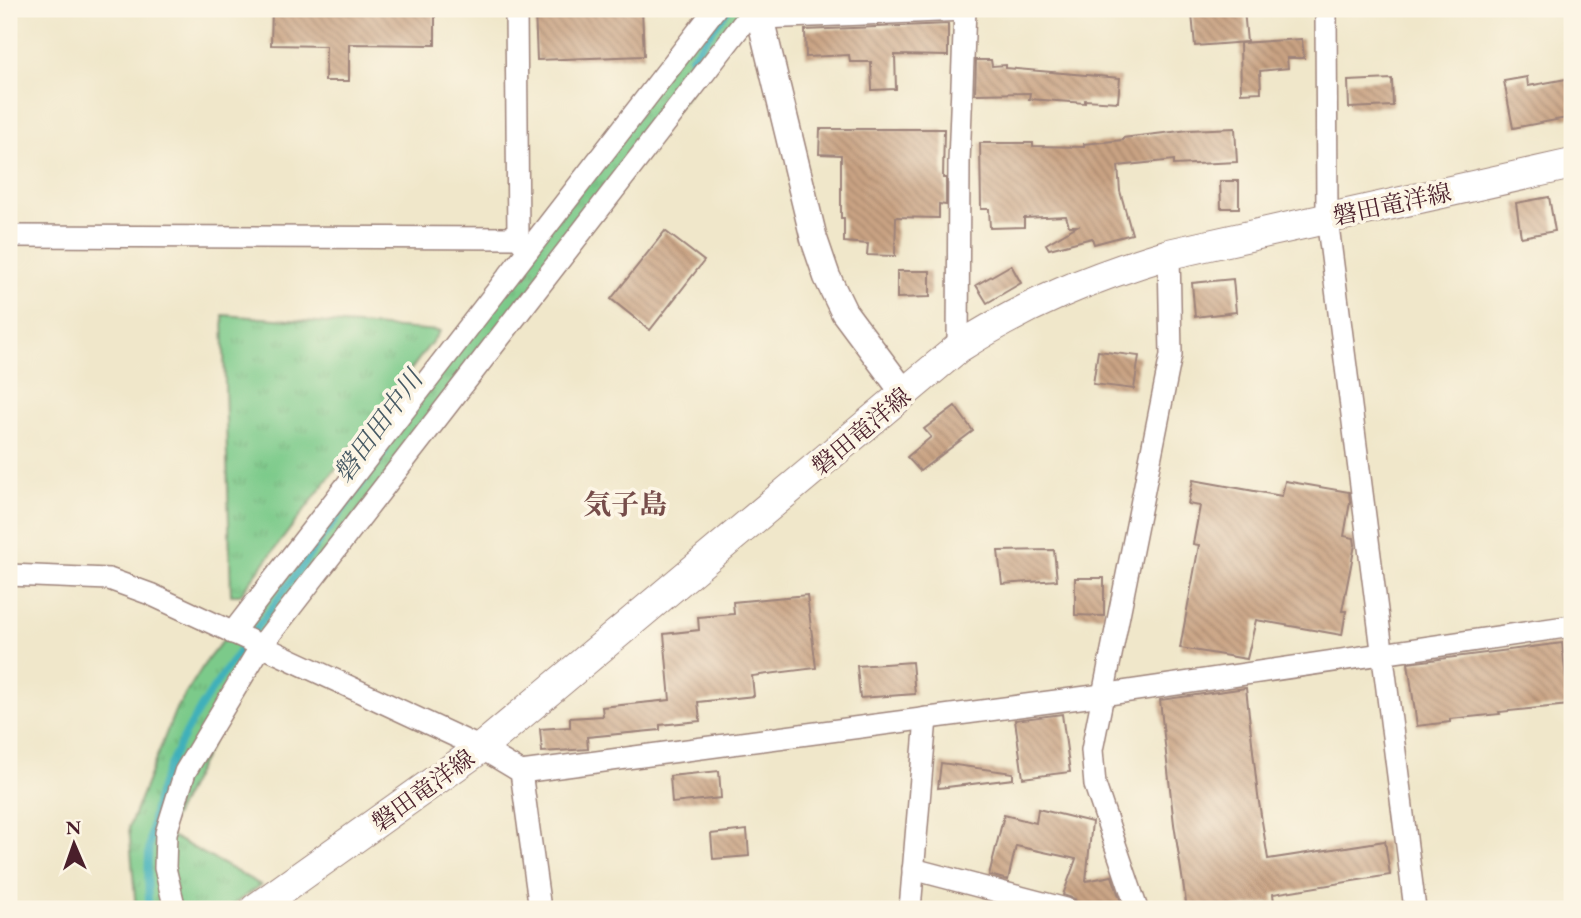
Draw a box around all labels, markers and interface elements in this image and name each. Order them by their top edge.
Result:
street label: 磐田竜洋線 [1330,176,1454,232]
water label: 磐田田中川 [326,361,432,489]
street label: 磐田竜洋線 [805,381,917,481]
district label: 気子島 [583,486,667,522]
street label: 磐田竜洋線 [365,742,481,838]
north arrow [38,810,108,880]
text: N [65,815,82,840]

